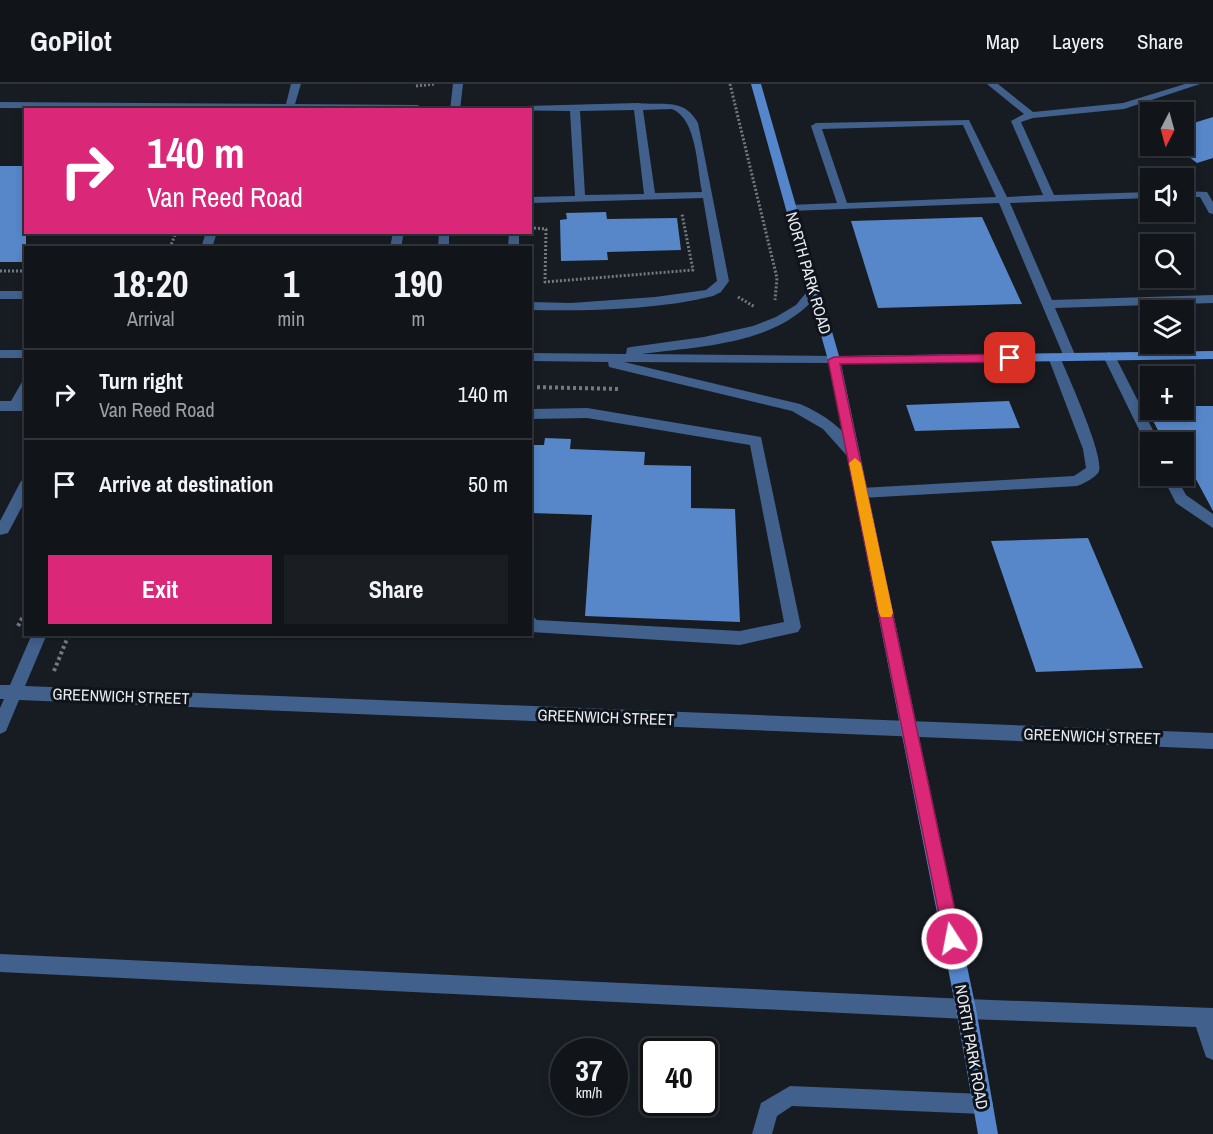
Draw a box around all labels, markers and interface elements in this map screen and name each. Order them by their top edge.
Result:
text: GoPilot [30,22,112,60]
text: Map [986,27,1019,56]
text: Layers [1052,27,1104,56]
text: Share [1137,27,1183,56]
north arrow [1140,102,1194,156]
map controls [1140,102,1194,486]
text: 140 m [147,125,245,181]
icon: right [48,132,126,210]
button: sound [1140,168,1194,222]
text: Van Reed Road [147,179,303,215]
street label: NORTH PARK ROAD [781,209,837,337]
button: search [1140,234,1194,288]
text: 18:20 [113,260,188,308]
text: 1 [283,260,299,308]
text: 190 [394,260,443,308]
button: layers [1140,300,1194,354]
text: Arrival [127,305,174,332]
text: min [277,305,305,332]
text: m [412,305,425,332]
pin [984,332,1035,383]
icon: arrive [993,341,1026,374]
text: Turn right [99,366,183,396]
button: + [1140,366,1194,420]
icon: right [48,378,81,411]
text: 140 m [458,379,508,409]
text: Van Reed Road [99,396,215,423]
button: − [1140,432,1194,486]
icon: arrive [48,468,81,501]
text: Arrive at destination [99,469,273,499]
text: 50 m [468,469,508,499]
button: Exit [48,555,272,624]
button: Share [284,555,508,624]
street label: GREENWICH STREET [52,683,190,709]
street label: GREENWICH STREET [537,704,675,730]
street label: GREENWICH STREET [1023,723,1161,749]
position arrow [920,907,984,971]
street label: NORTH PARK ROAD [950,983,994,1111]
speed limit sign: 40 [640,1038,718,1116]
text: 37 [575,1050,603,1090]
text: km/h [576,1082,602,1103]

